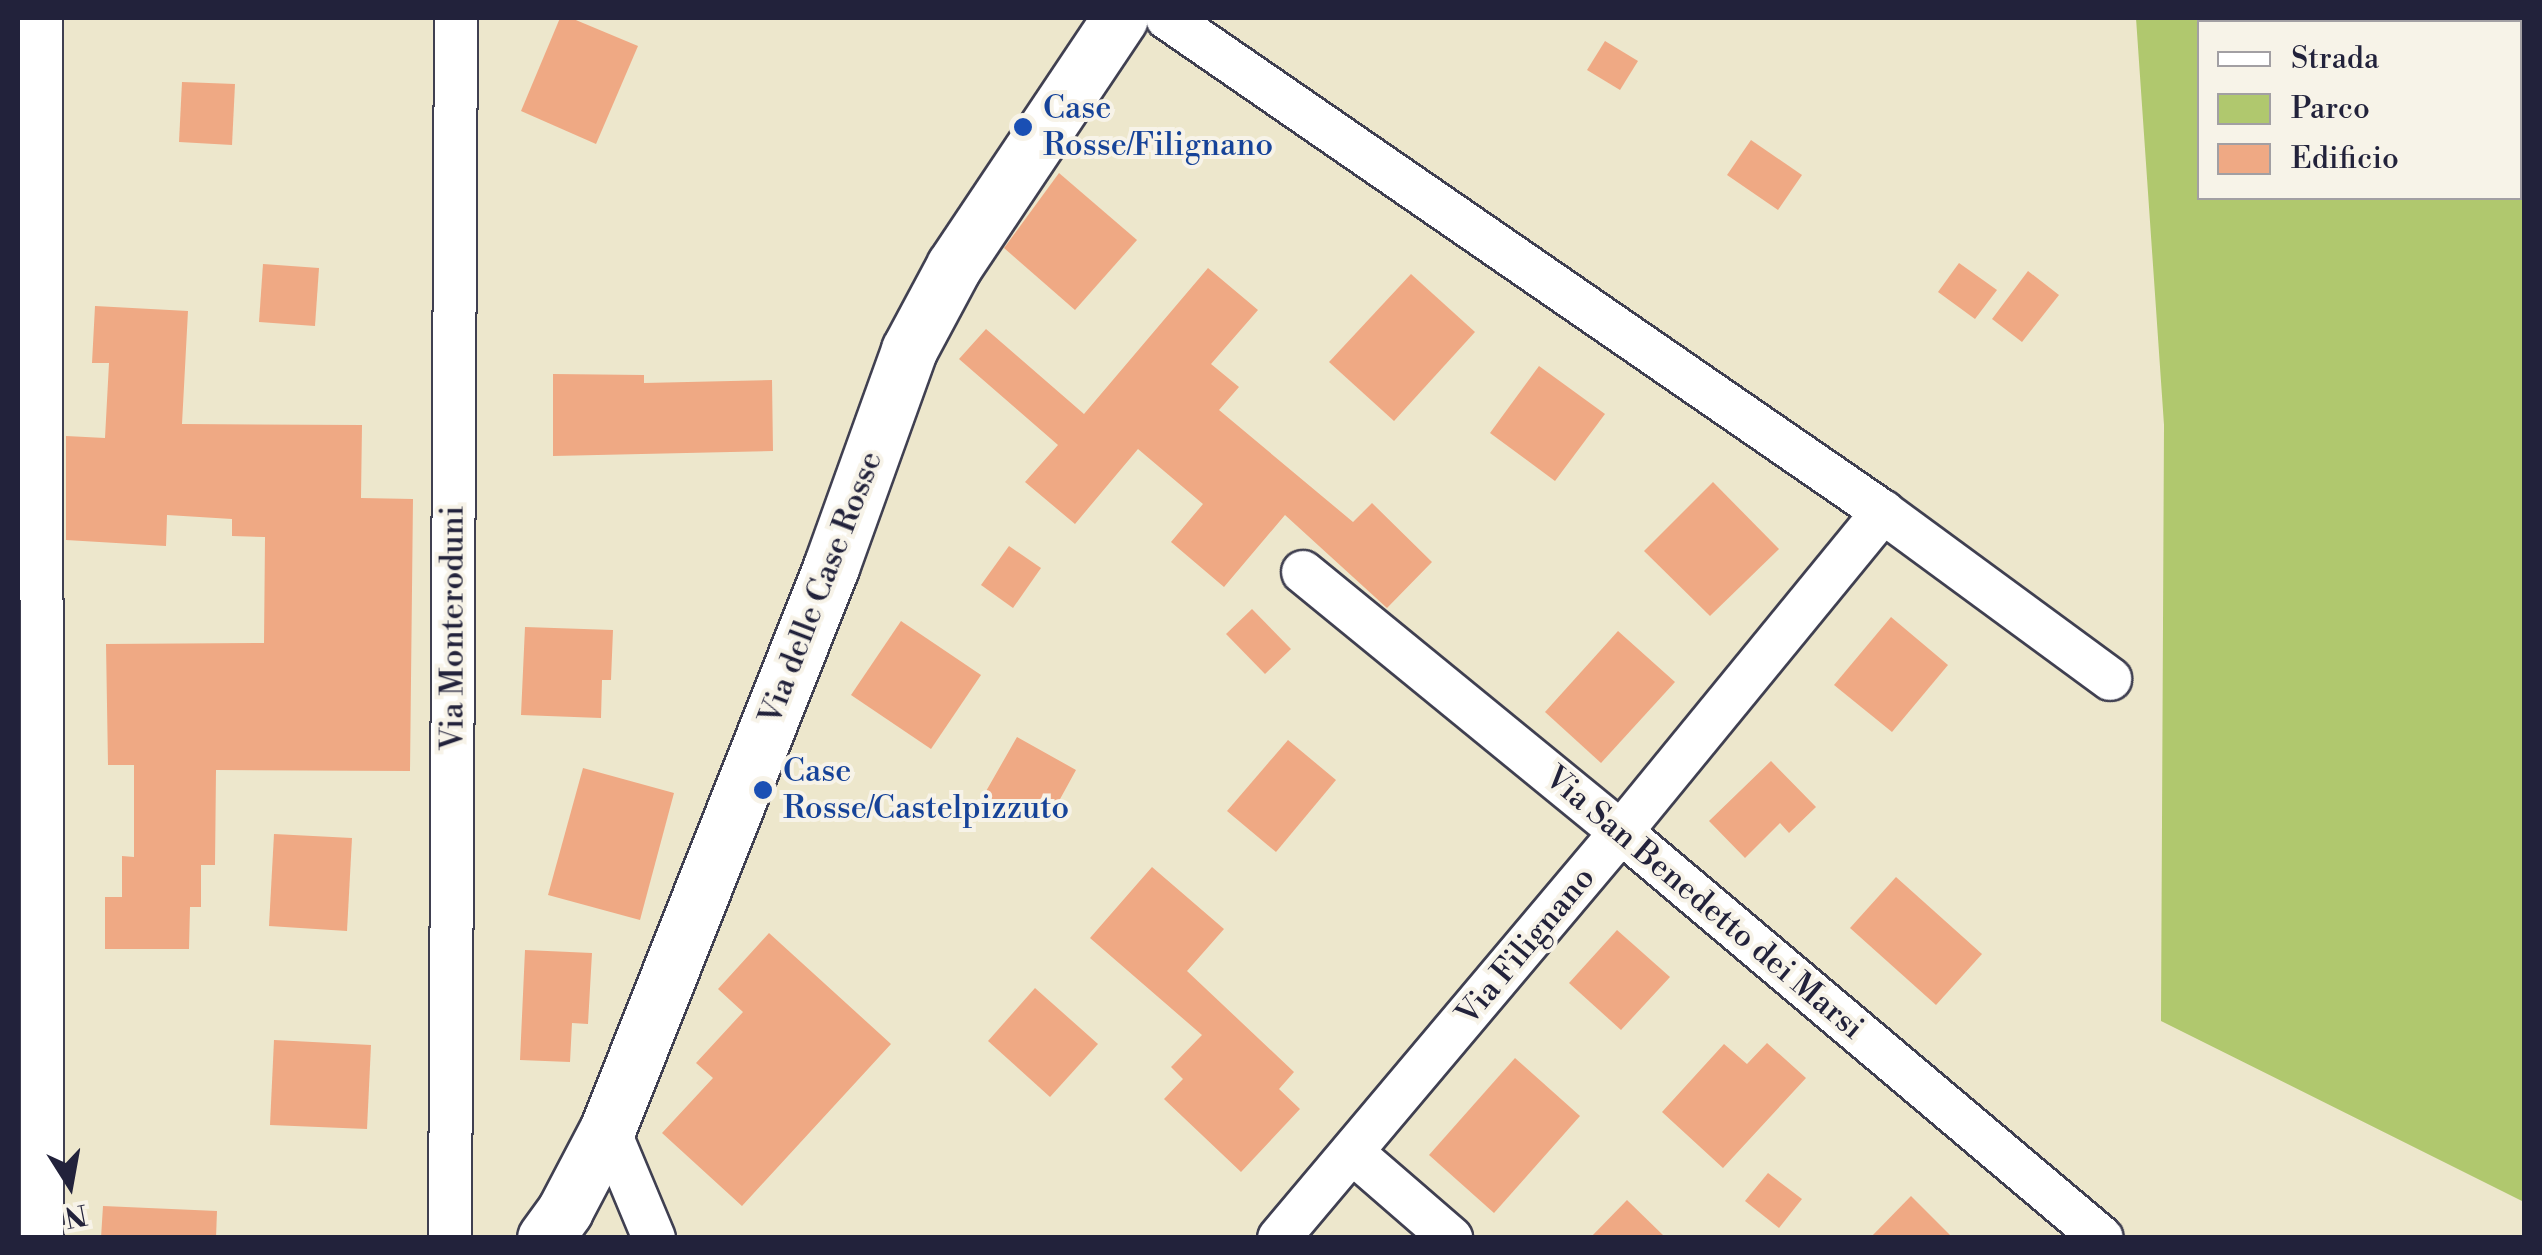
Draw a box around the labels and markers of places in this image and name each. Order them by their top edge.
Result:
place label: Case Rosse/Filignano [1043,90,1273,165]
marker: Case Rosse/Filignano [1012,116,1034,138]
place label: Case Rosse/Castelpizzuto [783,753,1069,828]
marker: Case Rosse/Castelpizzuto [752,779,774,801]

